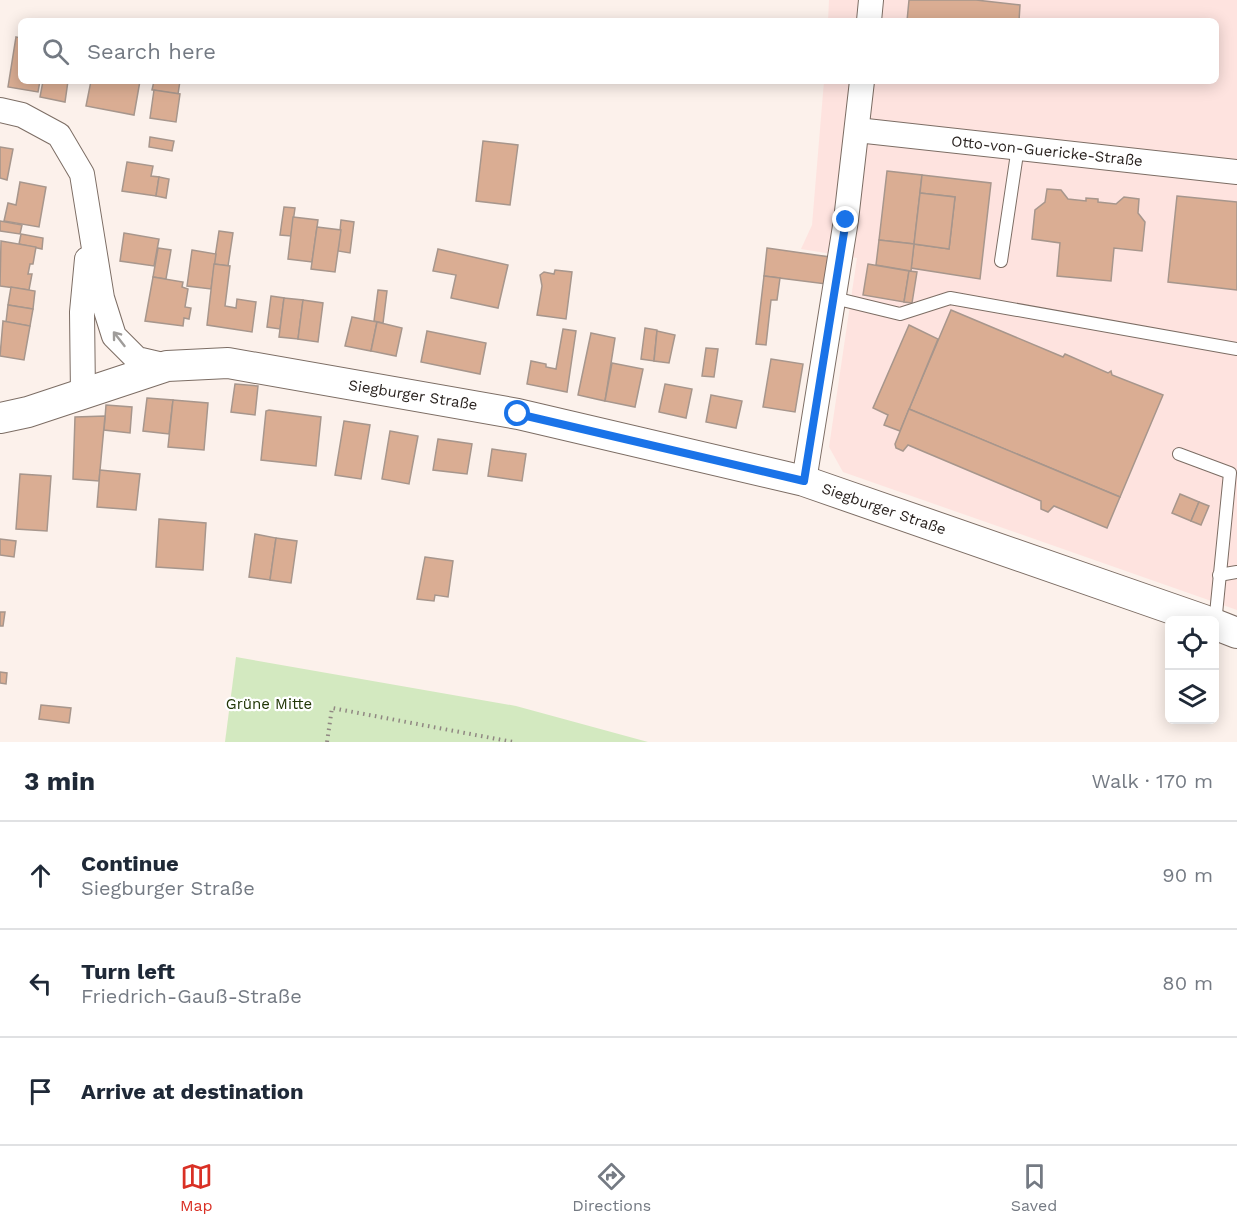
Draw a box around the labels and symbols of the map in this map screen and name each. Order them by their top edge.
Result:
street label: Otto-von-Guericke-Straße [950,132,1144,170]
route end [832,206,858,232]
one-way arrow [112,331,125,347]
street label: Siegburger Straße [347,376,479,414]
route start [504,400,530,426]
street label: Siegburger Straße [819,479,949,539]
park label: Grüne Mitte [226,695,312,713]

